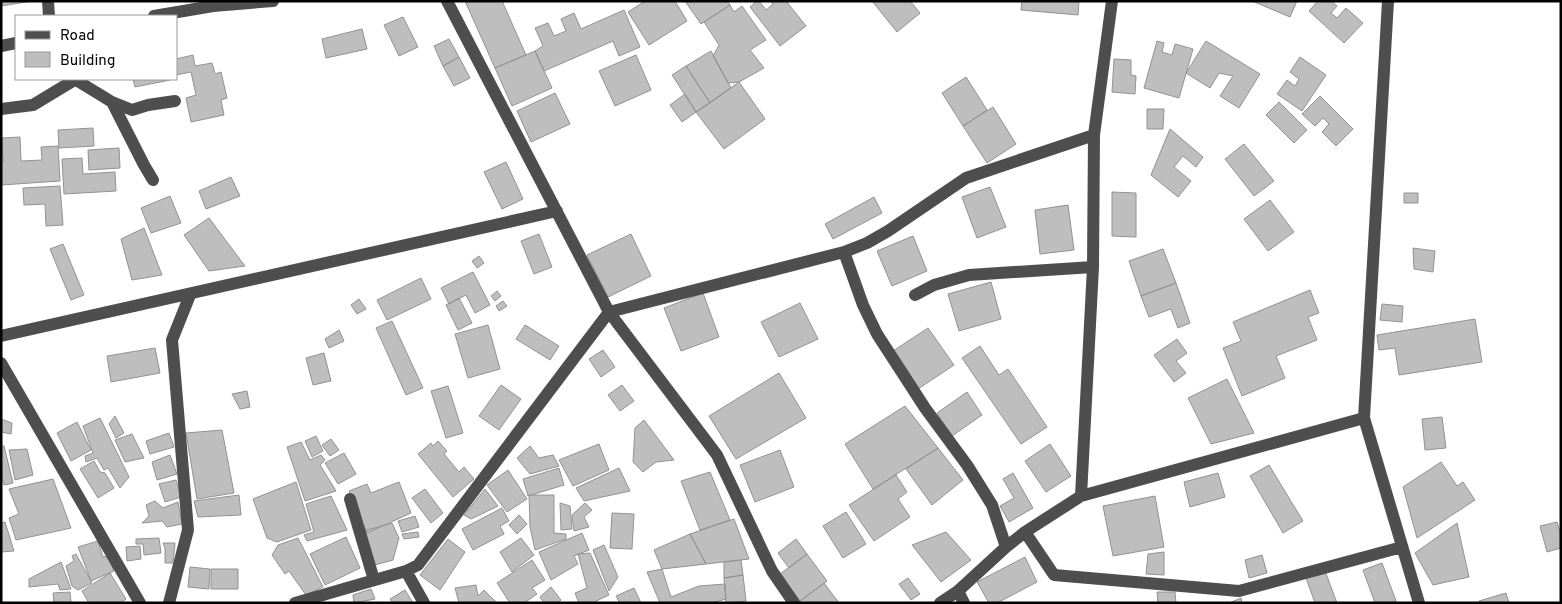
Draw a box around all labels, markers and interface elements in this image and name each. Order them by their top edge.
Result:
legend [15,15,178,80]
text: Road [60,27,95,46]
text: Building [60,52,115,71]

